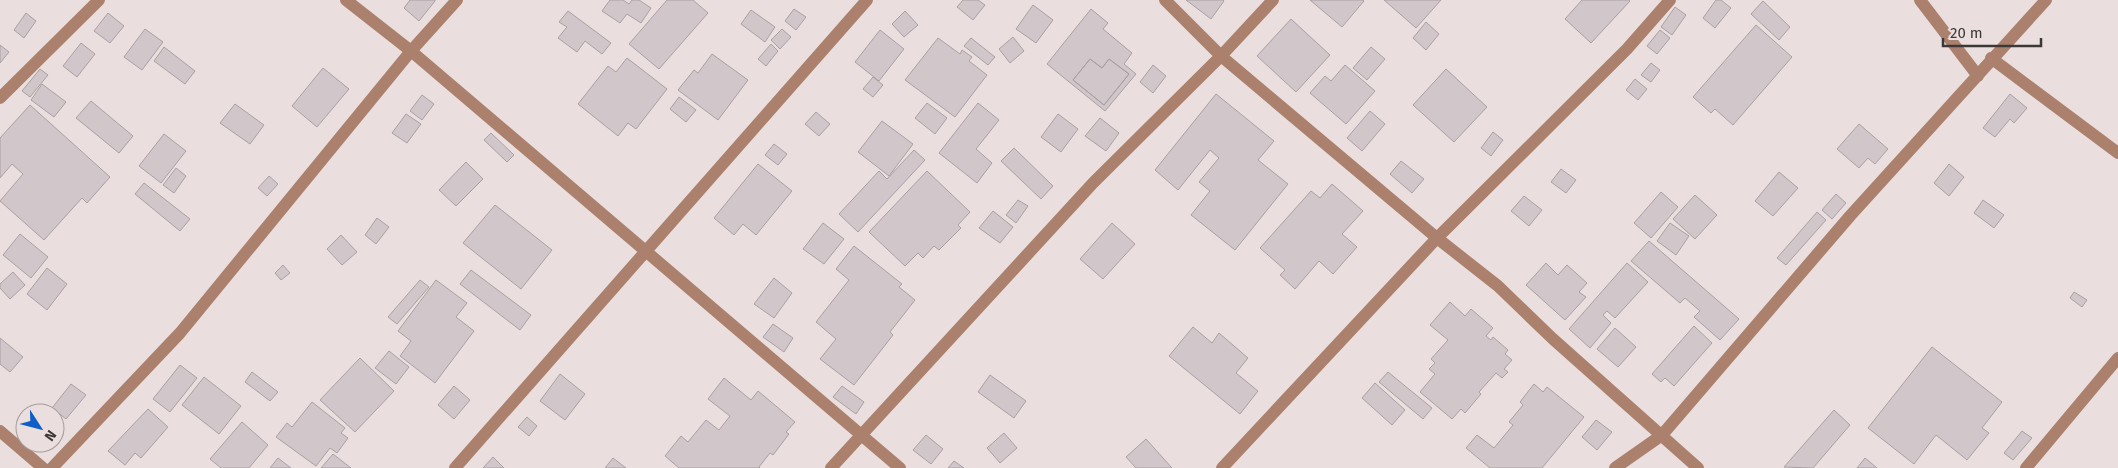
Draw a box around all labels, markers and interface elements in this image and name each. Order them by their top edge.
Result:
scale bar [1943,15,2040,47]
text: 20 m [1950,24,1983,42]
north arrow [15,403,65,453]
text: N [41,427,60,444]

